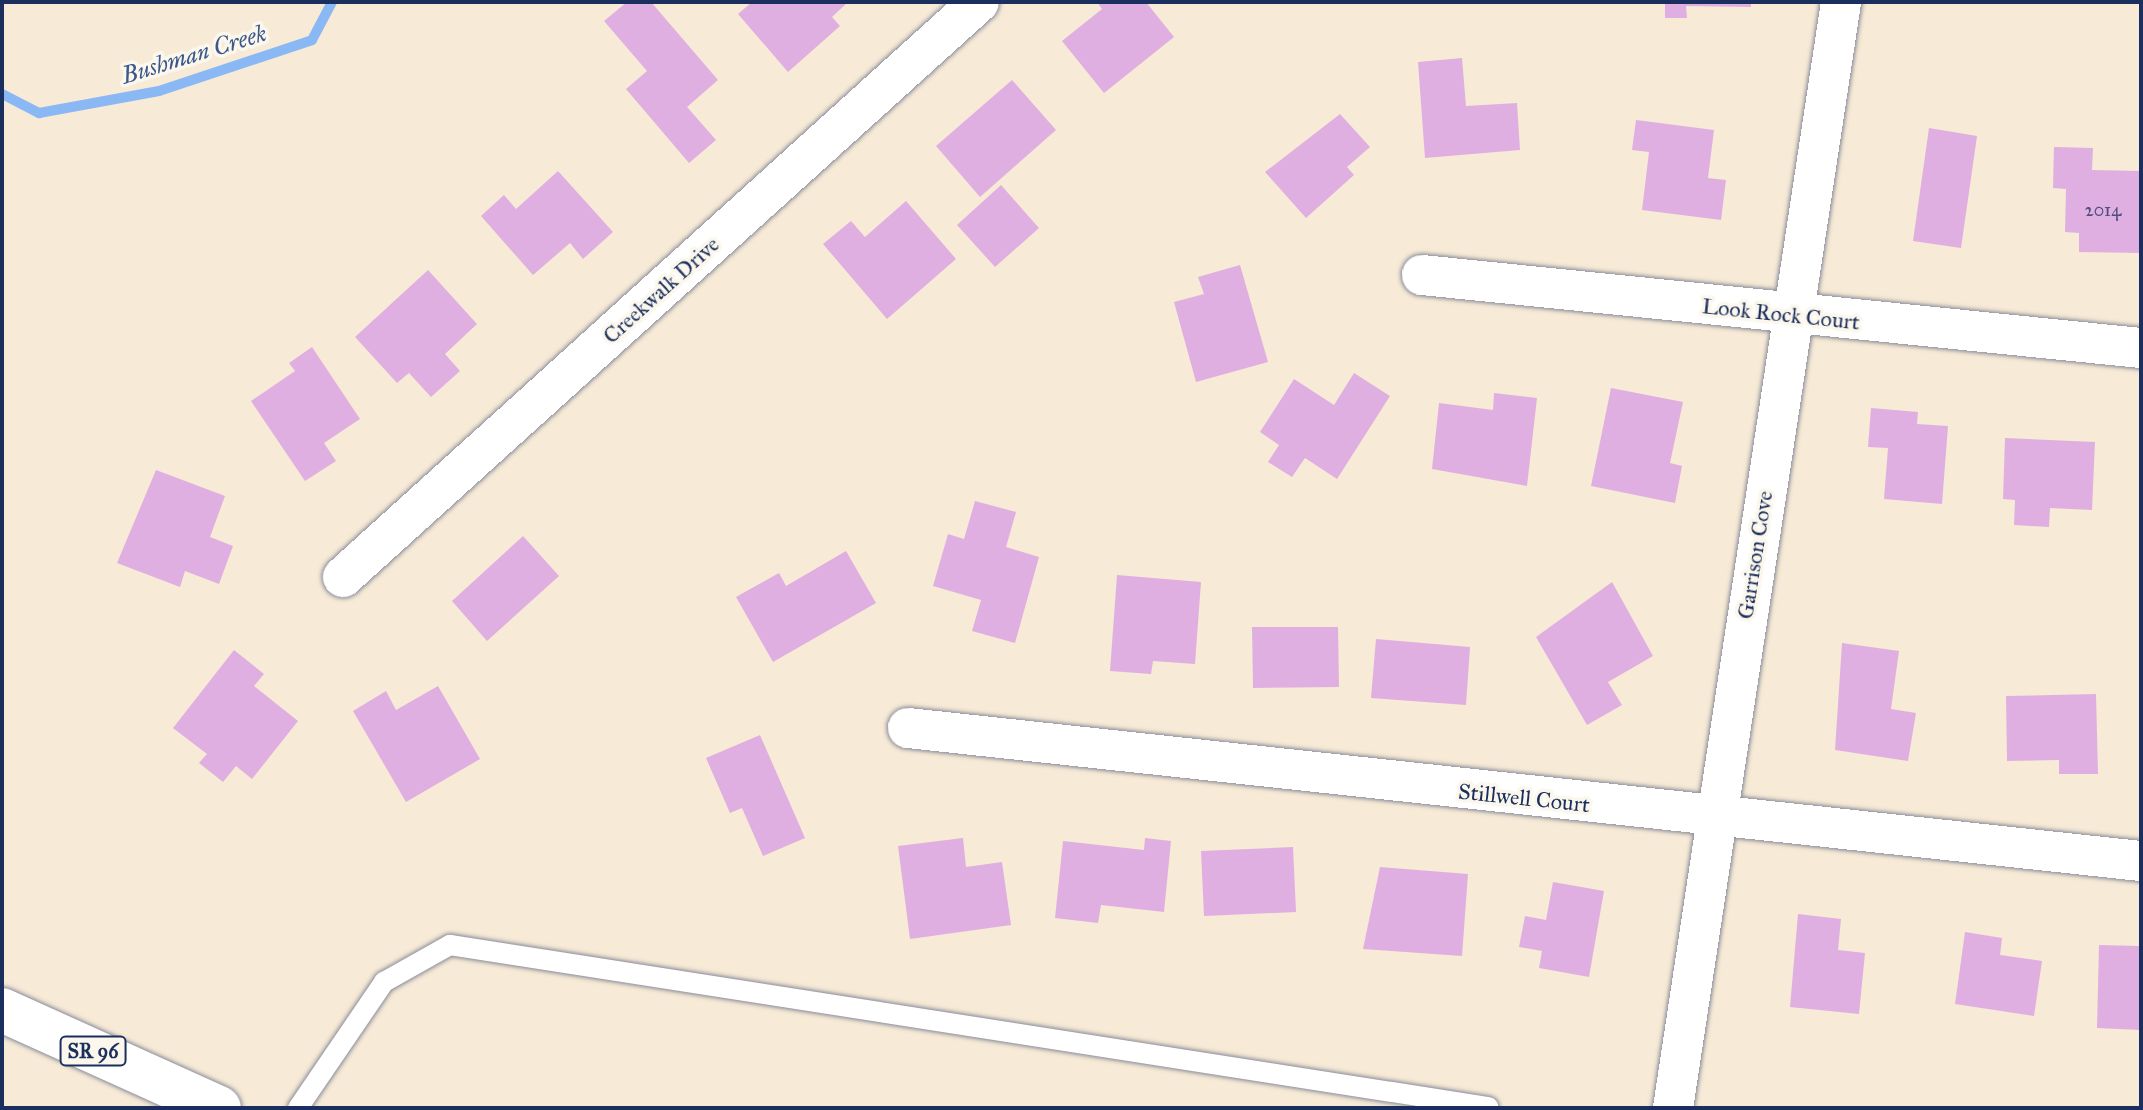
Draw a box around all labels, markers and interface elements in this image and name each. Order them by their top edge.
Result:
water label: Bushman Creek [118,19,270,91]
house number: 2014 [2085,199,2121,221]
street label: Creekwalk Drive [598,231,724,349]
street label: Look Rock Court [1701,293,1861,335]
street label: Garrison Cove [1732,489,1778,621]
street label: Stillwell Court [1457,778,1591,818]
road number: SR 96 [59,1035,127,1067]

